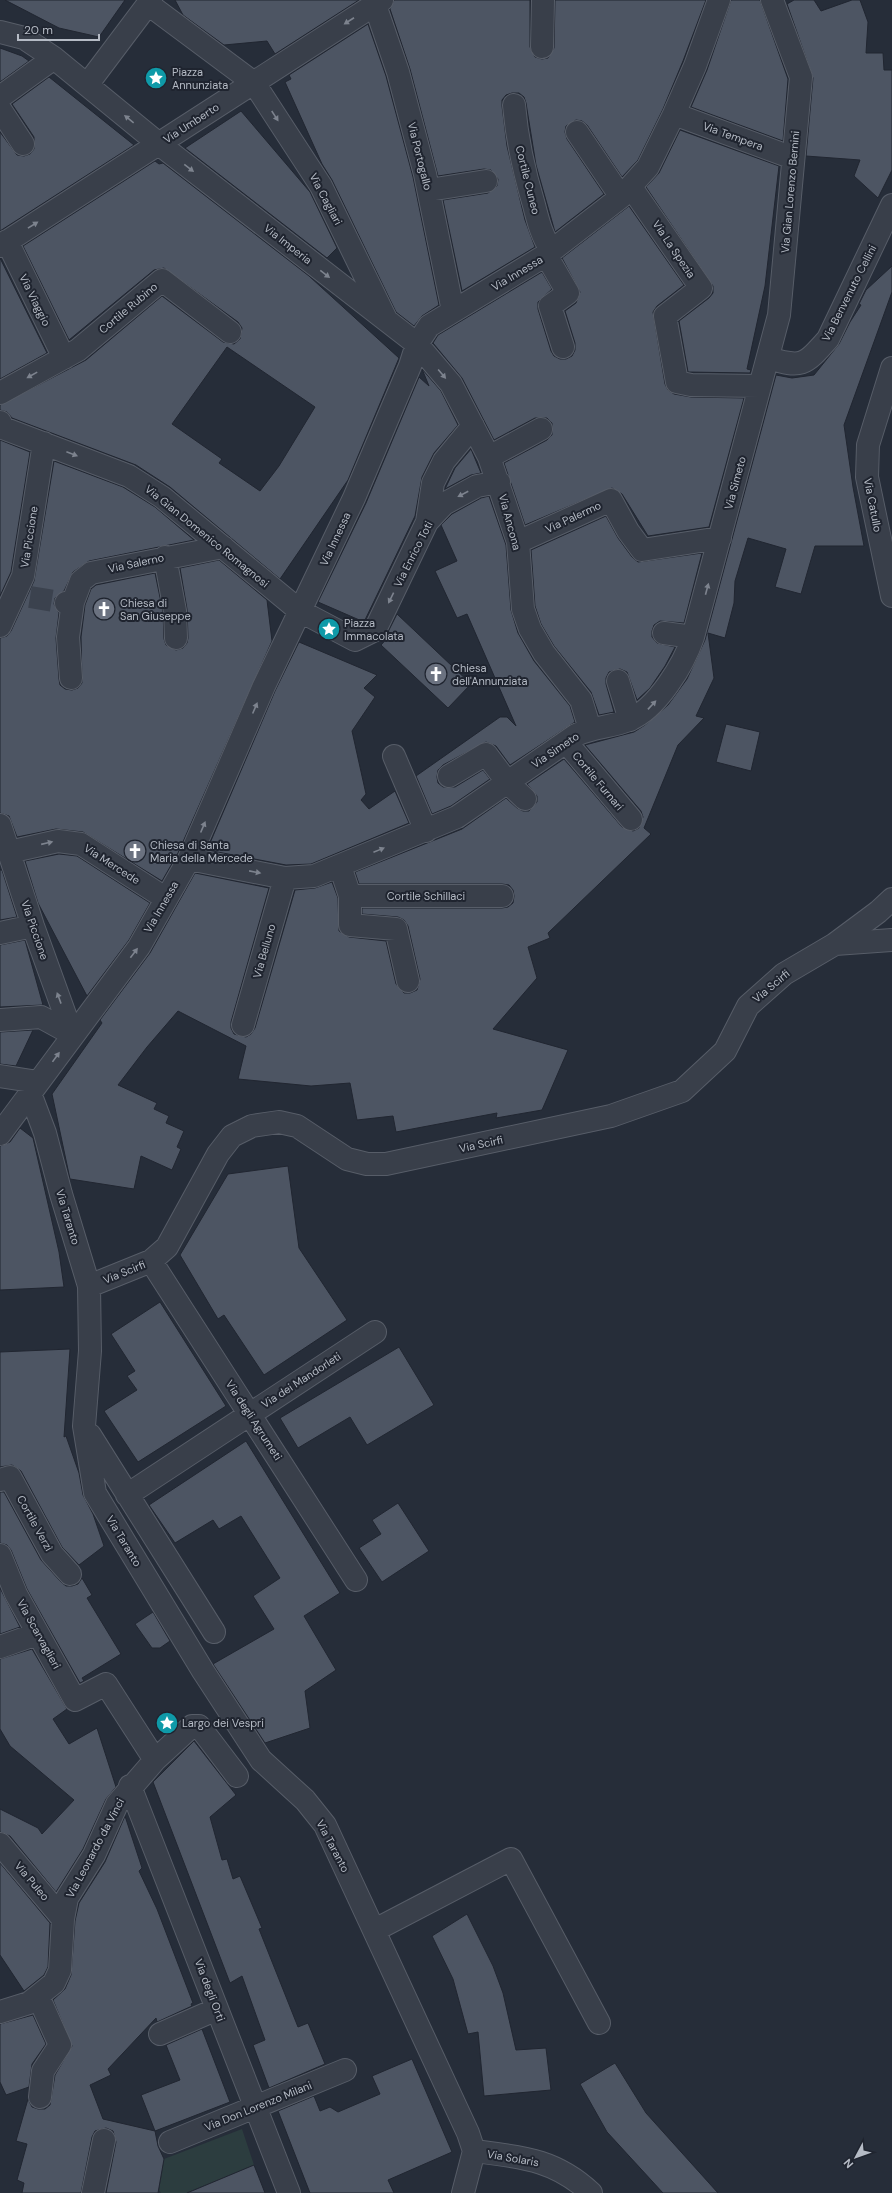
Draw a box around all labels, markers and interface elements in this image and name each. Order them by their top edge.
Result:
scale bar [18,16,99,42]
one-way arrow [344,17,355,25]
text: 20 m [24,22,53,38]
place icon: Piazza Annunziata [143,65,169,91]
place label: Piazza Annunziata [172,65,228,92]
street label: Via Umberto [160,100,222,146]
one-way arrow [271,111,279,121]
one-way arrow [123,115,134,124]
street label: Via Tempera [701,119,765,153]
street label: Via Portogallo [405,121,435,191]
street label: Via Gian Lorenzo Bernini [778,130,802,254]
street label: Cortile Cuneo [513,144,543,216]
one-way arrow [184,164,195,172]
street label: Via Cagliari [307,171,345,227]
street label: Via La Spezia [650,217,698,281]
one-way arrow [28,221,38,229]
street label: Via Imperia [261,221,315,267]
street label: Via Benvenuto Cellini [819,242,879,344]
street label: Via Innessa [489,252,545,294]
one-way arrow [320,269,331,278]
street label: Via Viaggio [16,272,54,328]
street label: Cortile Rubino [96,279,160,337]
one-way arrow [438,368,447,379]
one-way arrow [26,372,38,379]
one-way arrow [67,452,79,458]
street label: Via Simeto [721,455,749,511]
street label: Via Catullo [861,477,885,533]
street label: Via Gian Domenico Romagnosi [142,482,272,590]
one-way arrow [457,491,469,498]
street label: Via Ancona [496,492,524,552]
street label: Via Palermo [543,498,603,536]
street label: Via Piccione [17,505,41,569]
street label: Via Innessa [317,510,353,568]
street label: Via Enrico Toti [390,519,436,589]
street label: Via Salerno [107,550,165,576]
one-way arrow [704,583,710,595]
one-way arrow [388,592,394,604]
church icon: Chiesa di San Giuseppe [91,596,117,622]
place label: Chiesa di San Giuseppe [120,596,191,623]
place icon: Piazza Immacolata [316,616,342,642]
place label: Piazza Immacolata [344,616,404,643]
church icon: Chiesa dell'Annunziata [423,661,449,687]
place label: Chiesa dell'Annunziata [452,661,527,688]
one-way arrow [647,700,656,710]
one-way arrow [252,703,258,714]
street label: Via Simeto [529,729,581,771]
street label: Cortile Furnari [569,749,627,813]
one-way arrow [200,822,206,833]
church icon: Chiesa di Santa Maria della Mercede [122,838,148,864]
place label: Chiesa di Santa Maria della Mercede [150,838,253,865]
one-way arrow [41,840,53,846]
street label: Via Mercede [81,841,143,887]
one-way arrow [374,846,386,852]
one-way arrow [249,869,261,875]
street label: Via Innessa [141,879,181,935]
street label: Cortile Schillaci [387,889,465,903]
street label: Via Piccione [18,898,52,962]
street label: Via Belluno [250,922,278,980]
one-way arrow [130,948,138,959]
street label: Via Scirfi [749,966,793,1006]
one-way arrow [56,991,62,1003]
one-way arrow [52,1052,60,1063]
street label: Via Scirfi [458,1133,504,1155]
street label: Via Taranto [53,1188,83,1246]
street label: Via Scirfi [101,1257,147,1287]
street label: Via dei Mandorleti [259,1349,343,1411]
street label: Via degli Agrumeti [223,1377,285,1463]
street label: Cortile Verzì [14,1493,56,1554]
street label: Via Taranto [103,1513,145,1569]
street label: Via Scarvaglieri [14,1597,64,1671]
place icon: Largo dei Vespri [154,1710,180,1736]
place label: Largo dei Vespri [182,1716,264,1730]
street label: Via Leonardo da Vinci [63,1796,127,1900]
street label: Via Taranto [313,1817,353,1875]
street label: Via Puleo [12,1859,52,1903]
street label: Via degli Orti [192,1957,228,2023]
street label: Via Don Lorenzo Milani [202,2078,314,2134]
north arrow [836,2137,876,2177]
street label: Via Solaris [486,2147,540,2169]
text: N [841,2156,856,2171]

